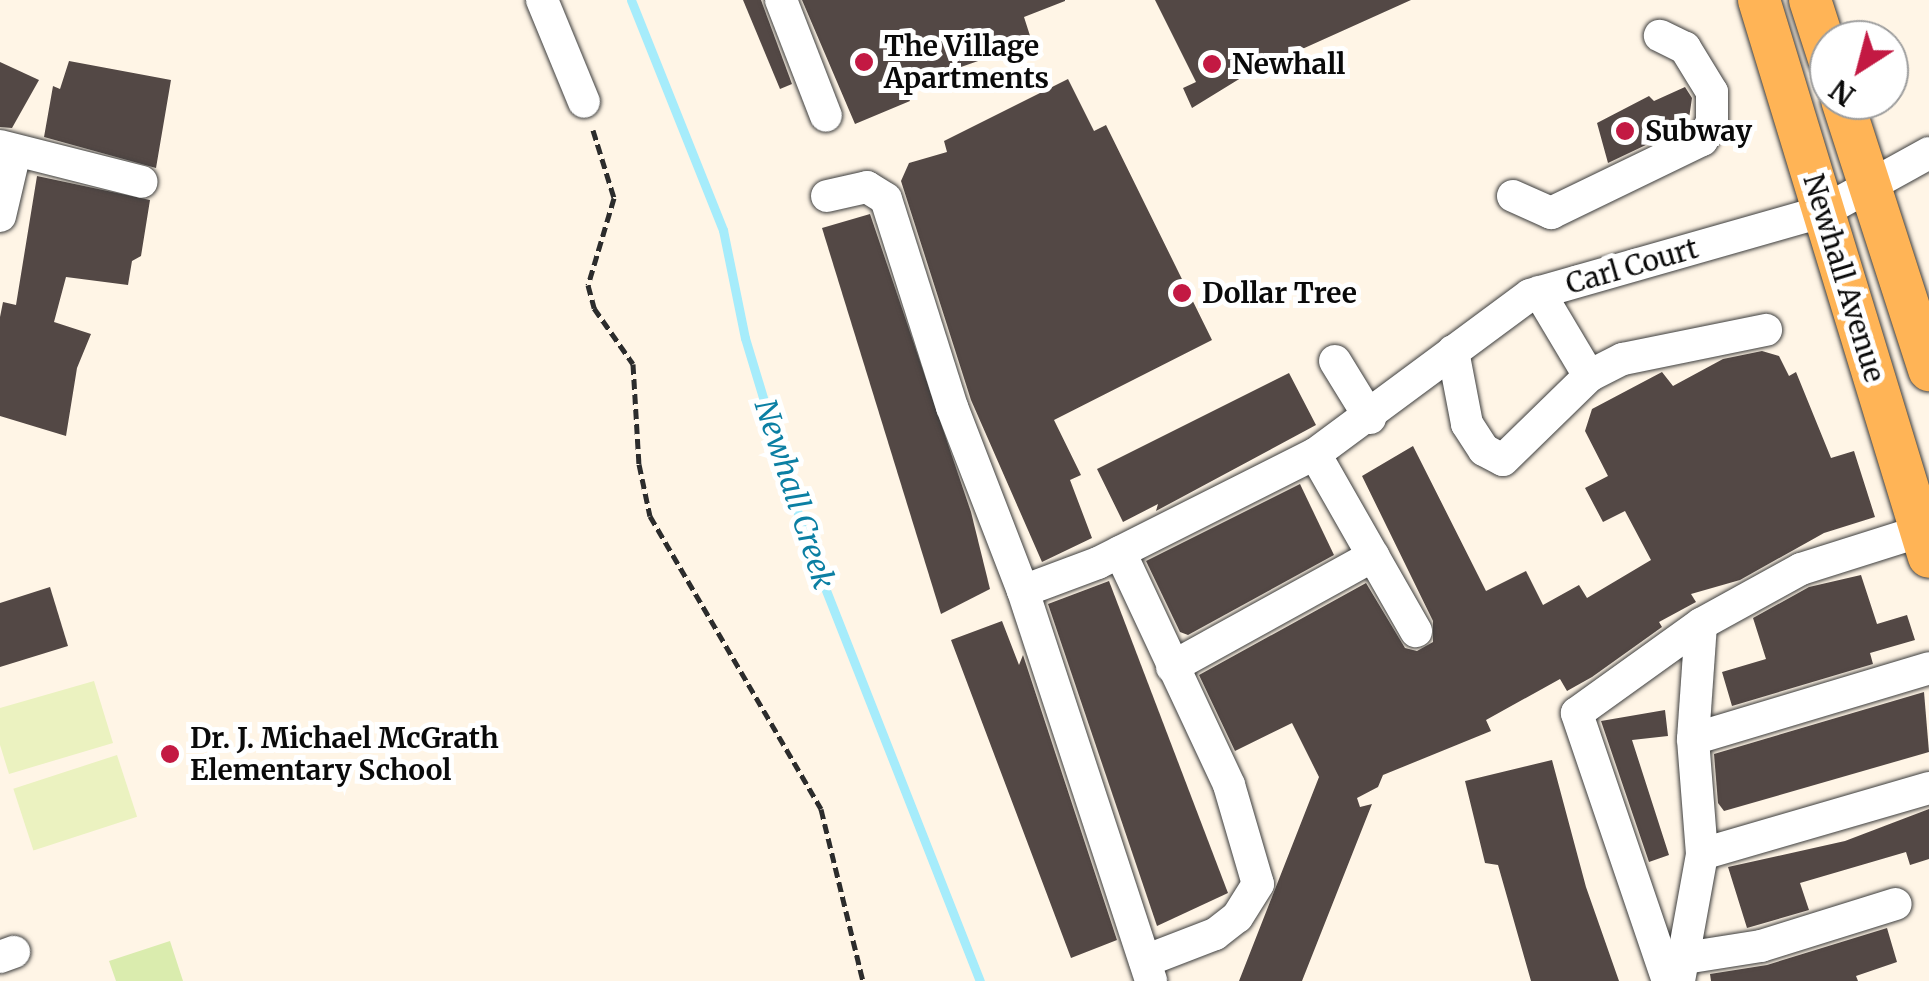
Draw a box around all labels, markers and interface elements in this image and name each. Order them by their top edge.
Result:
north arrow [1809,20,1909,120]
place label: The Village Apartments [884,29,1049,95]
place label: Newhall [1232,47,1345,81]
marker: The Village Apartments [853,51,875,73]
marker: Newhall [1201,53,1223,75]
text: N [1823,72,1862,114]
place label: Subway [1645,114,1752,148]
marker: Subway [1614,120,1636,142]
street label: Newhall Avenue [1796,170,1892,386]
street label: Carl Court [1562,231,1702,301]
place label: Dollar Tree [1202,276,1357,310]
marker: Dollar Tree [1171,282,1193,304]
water label: Newhall Creek [747,395,843,593]
place label: Dr. J. Michael McGrath Elementary School [190,721,499,787]
marker: Dr. J. Michael McGrath Elementary School [159,743,181,765]

